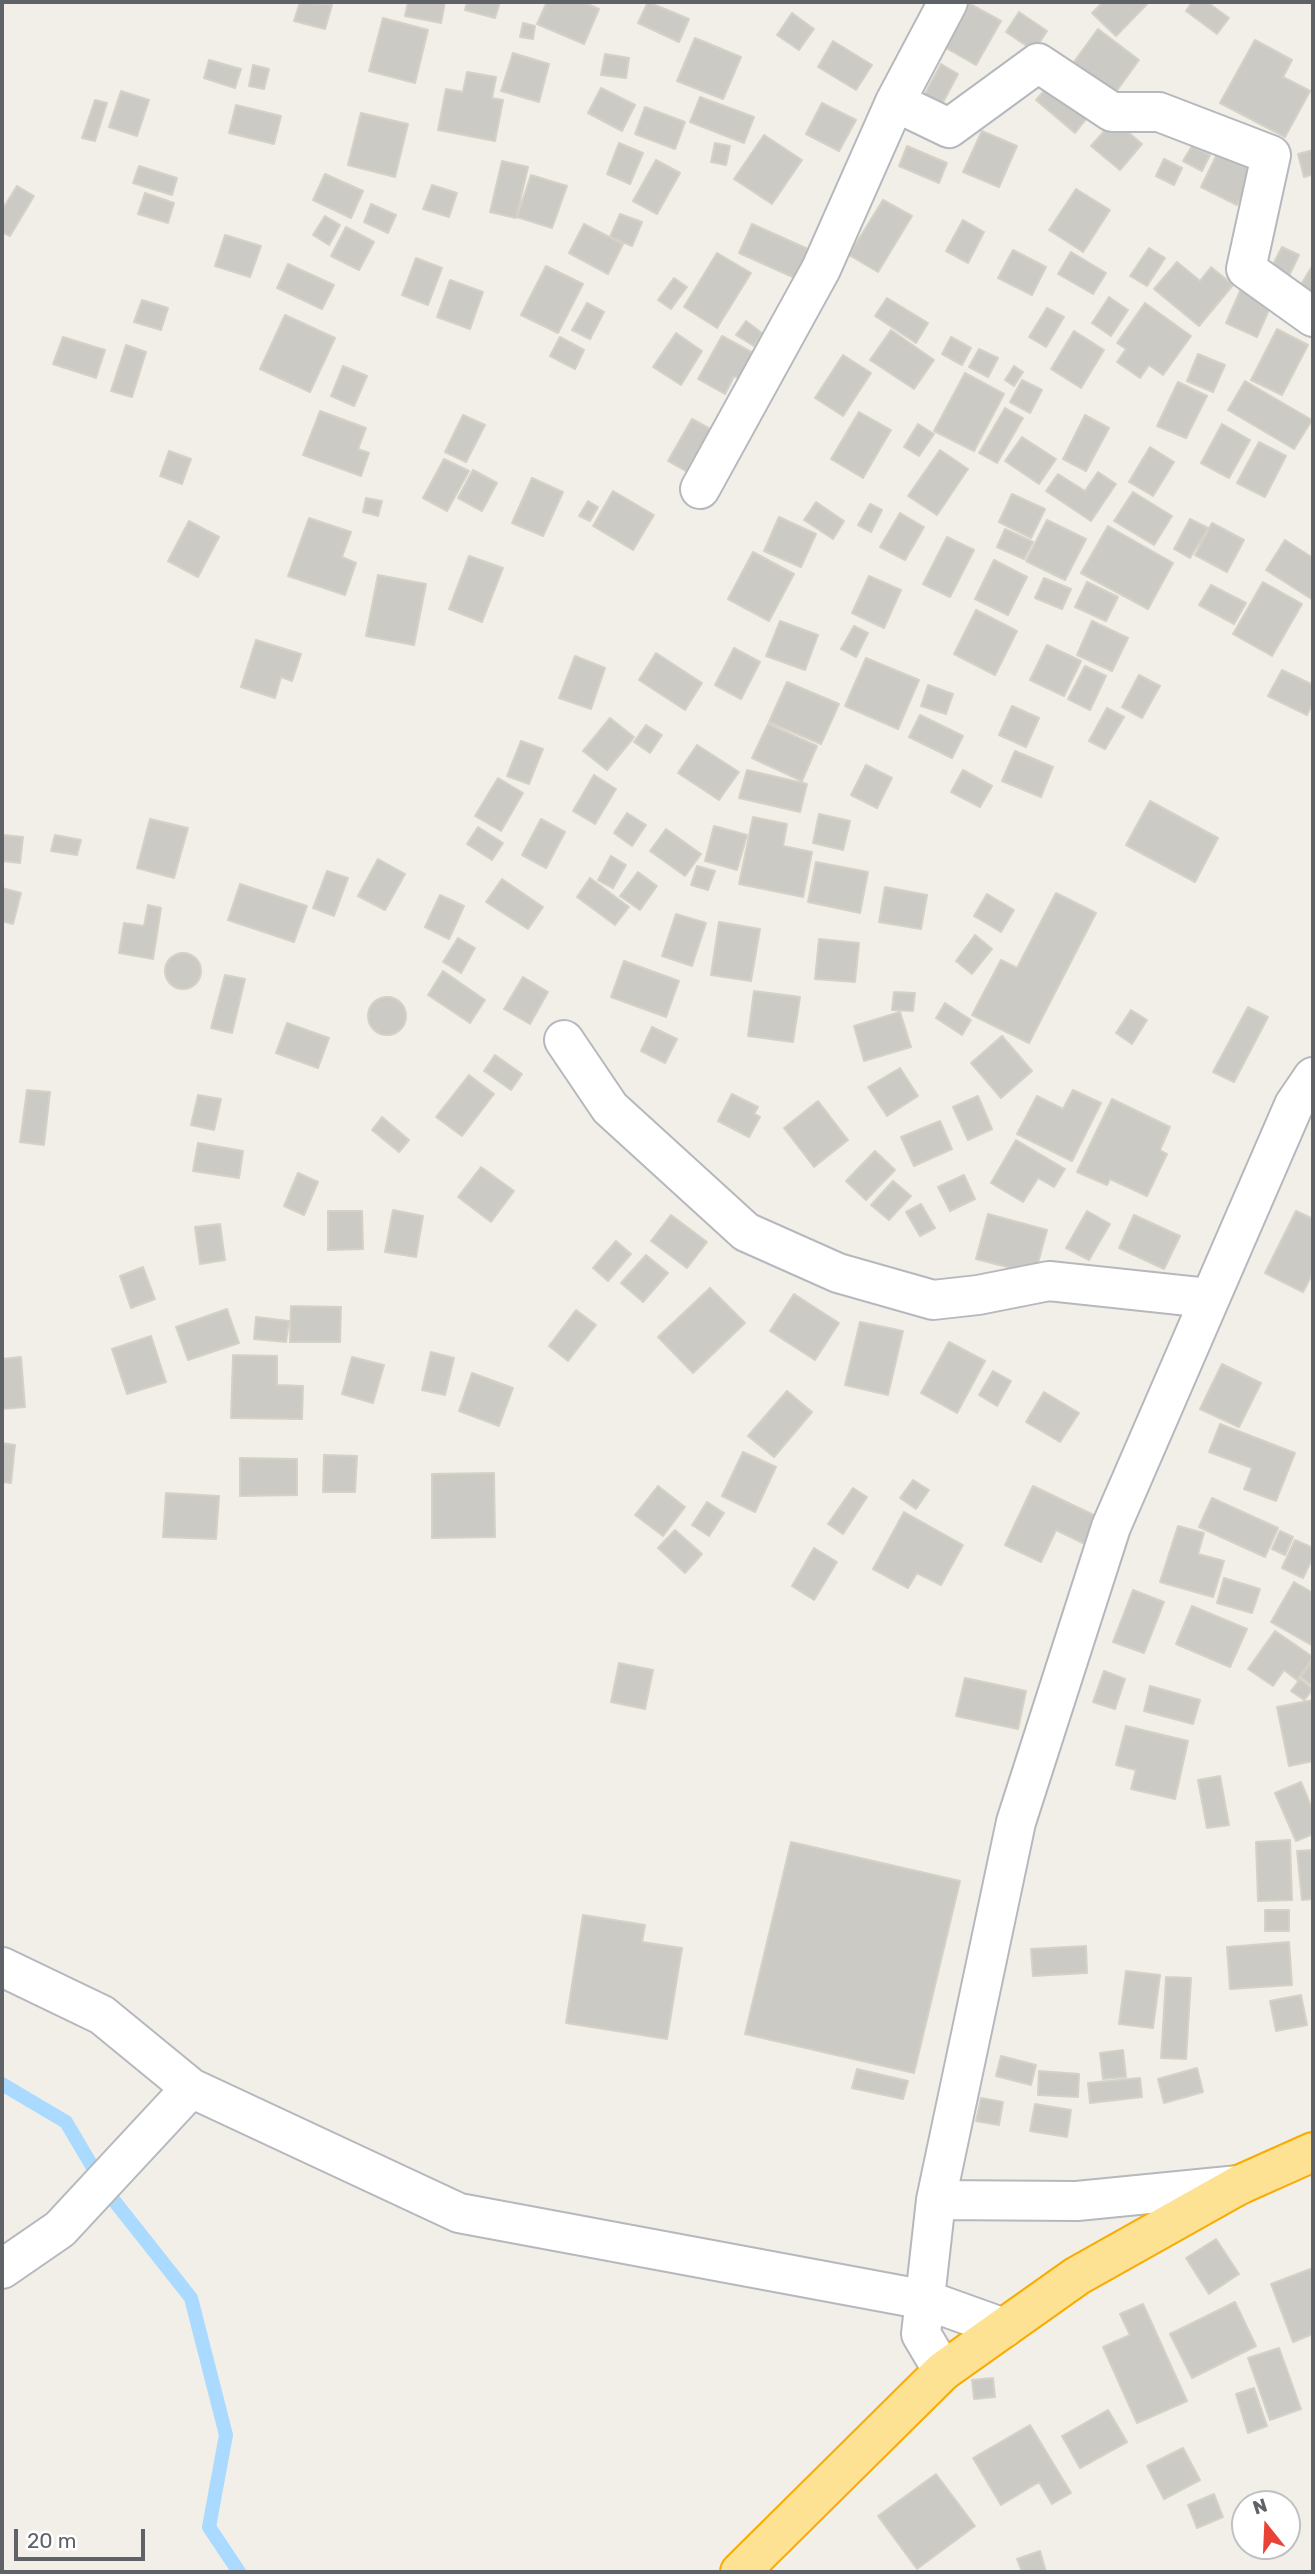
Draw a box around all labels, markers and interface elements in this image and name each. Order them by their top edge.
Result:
north arrow [1231,2490,1301,2560]
text: N [1250,2493,1270,2520]
scale bar [18,2514,149,2558]
text: 20 m [27,2528,76,2553]

